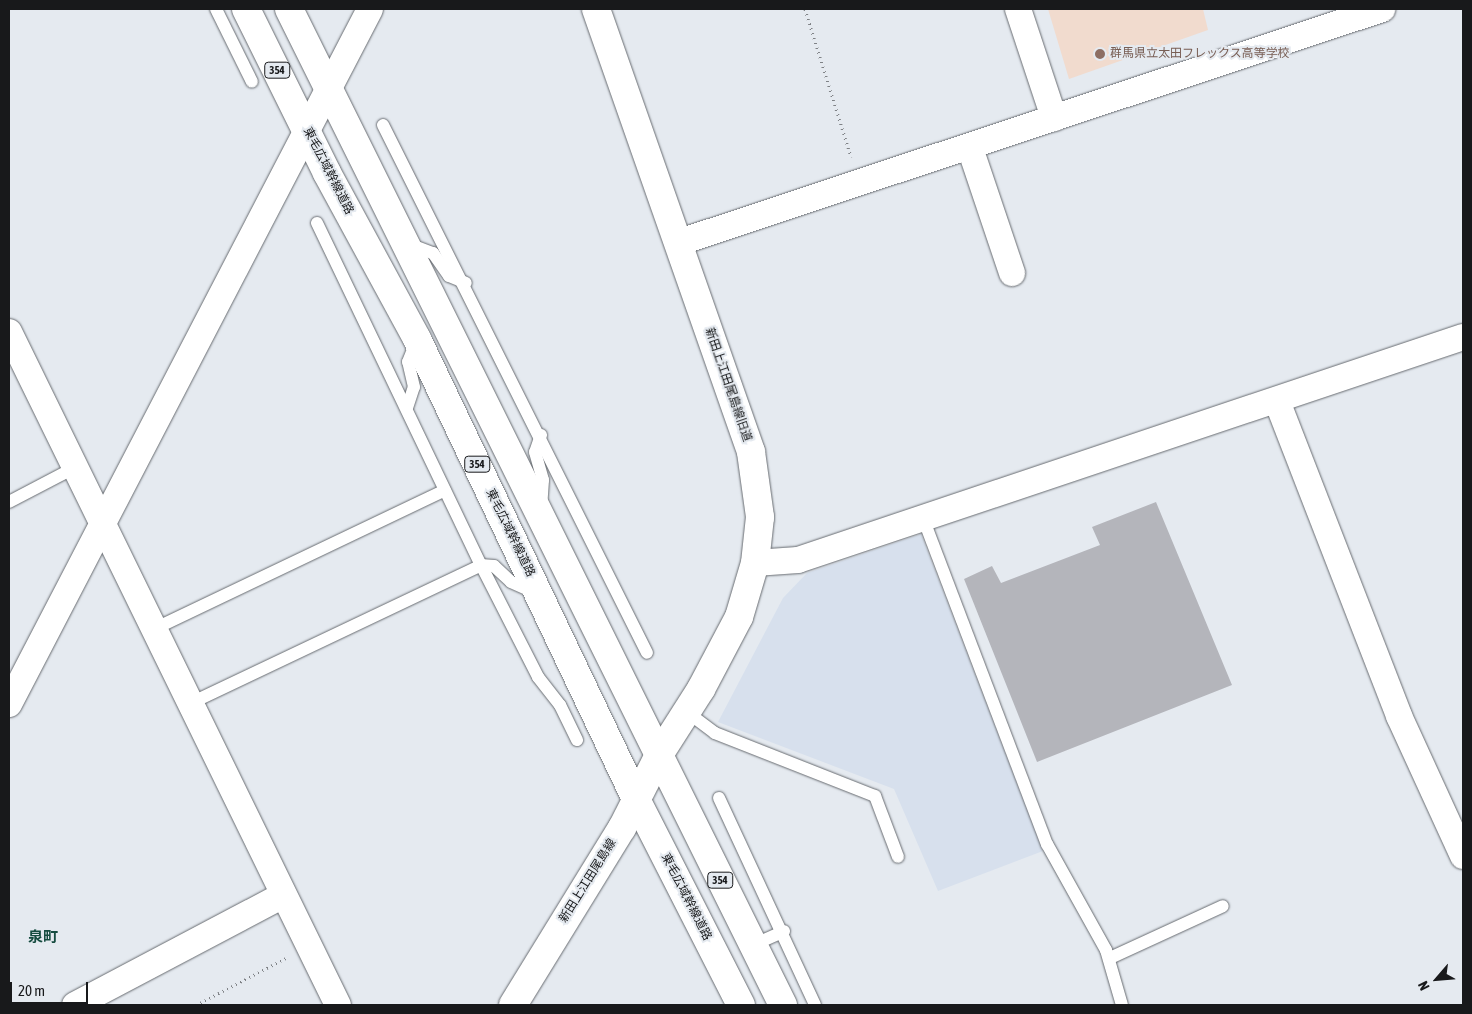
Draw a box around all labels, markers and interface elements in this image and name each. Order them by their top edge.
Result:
place label: 群馬県立太田フレックス高等学校 [1110,47,1290,61]
marker: 群馬県立太田フレックス高等学校 [1094,48,1106,60]
road number: 354 [263,62,291,78]
street label: 東毛広域幹線道路 [300,125,356,217]
street label: 新田上江田尾島線旧道 [702,326,754,444]
road number: 354 [463,456,491,472]
street label: 東毛広域幹線道路 [482,487,538,579]
street label: 新田上江田尾島線 [556,836,620,926]
street label: 東毛広域幹線道路 [658,851,714,943]
road number: 354 [706,872,734,888]
district label: 泉町 [28,928,58,946]
north arrow [1412,954,1462,1004]
scale bar [12,972,90,1004]
text: N [1415,979,1433,993]
text: 20 m [18,982,45,999]

